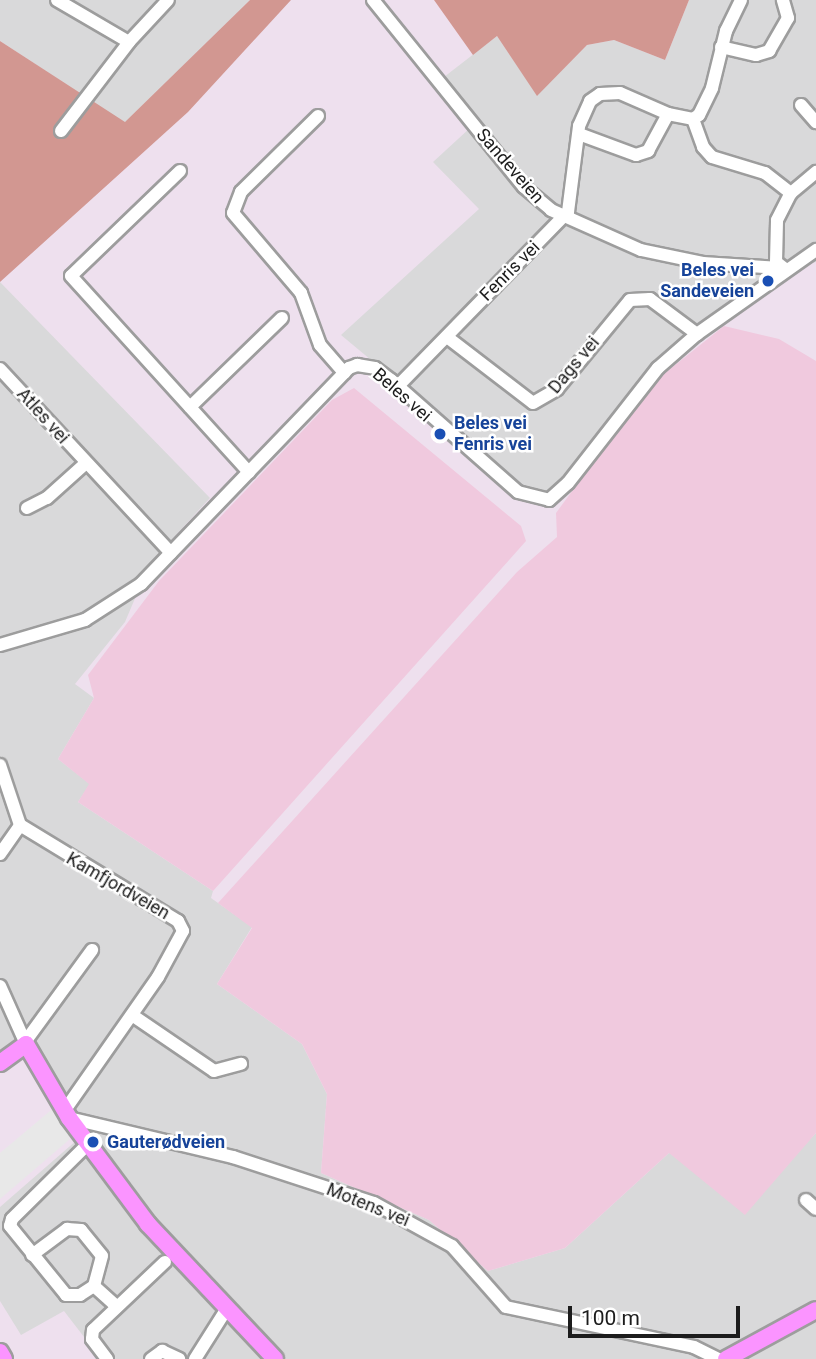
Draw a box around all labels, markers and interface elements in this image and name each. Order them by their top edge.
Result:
street label: Sandeveien [472,124,548,208]
street label: Fenris vei [475,236,545,306]
place label: Beles vei Sandeveien [660,260,754,302]
marker: Beles vei Sandeveien [760,273,776,289]
street label: Dags vei [544,332,604,398]
street label: Beles vei [368,364,436,426]
street label: Atles vei [12,384,74,448]
place label: Beles vei Fenris vei [454,413,532,456]
marker: Beles vei Fenris vei [432,426,448,442]
street label: Kamfjordveien [62,848,174,924]
place label: Gauterødveien [107,1131,225,1153]
marker: Gauterødveien [85,1134,101,1150]
street label: Motens vei [323,1179,413,1231]
scale bar [571,1292,742,1336]
text: 100 m [581,1306,640,1330]

